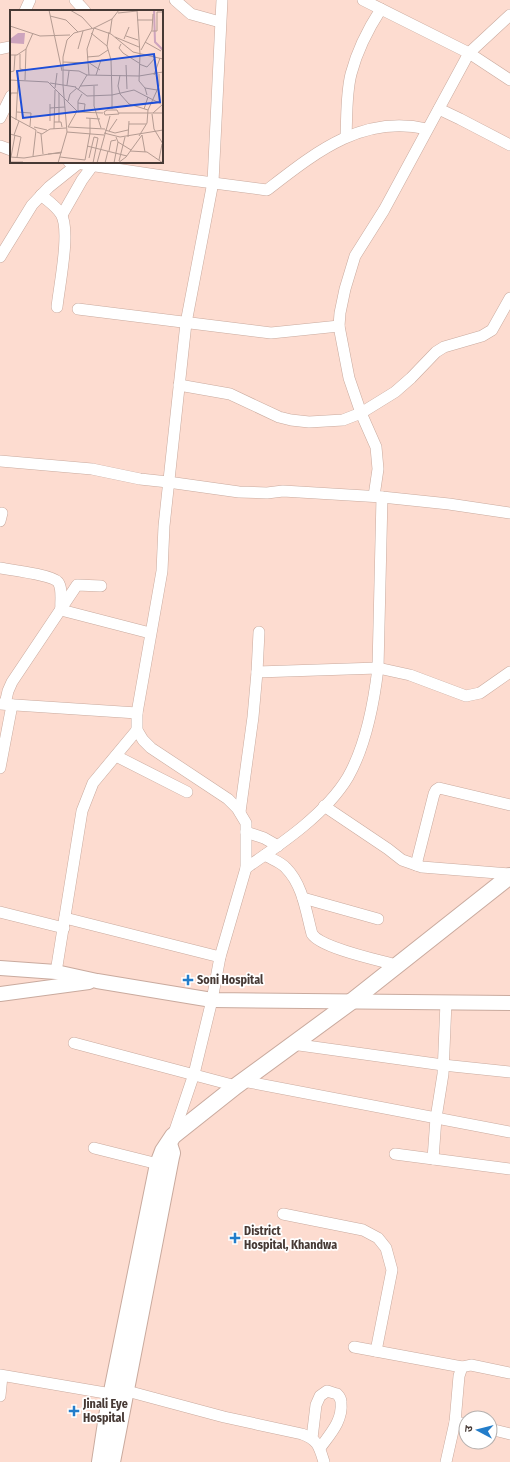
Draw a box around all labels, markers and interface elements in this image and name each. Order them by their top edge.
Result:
inset map [10,10,163,163]
place label: Soni Hospital [197,973,264,987]
marker: Soni Hospital [182,974,194,986]
place label: District Hospital, Khandwa [244,1224,337,1252]
marker: District Hospital, Khandwa [229,1232,241,1244]
place label: Jinali Eye Hospital [82,1397,128,1425]
marker: Jinali Eye Hospital [68,1405,80,1417]
north arrow [458,1410,498,1450]
text: उ [462,1424,475,1433]

